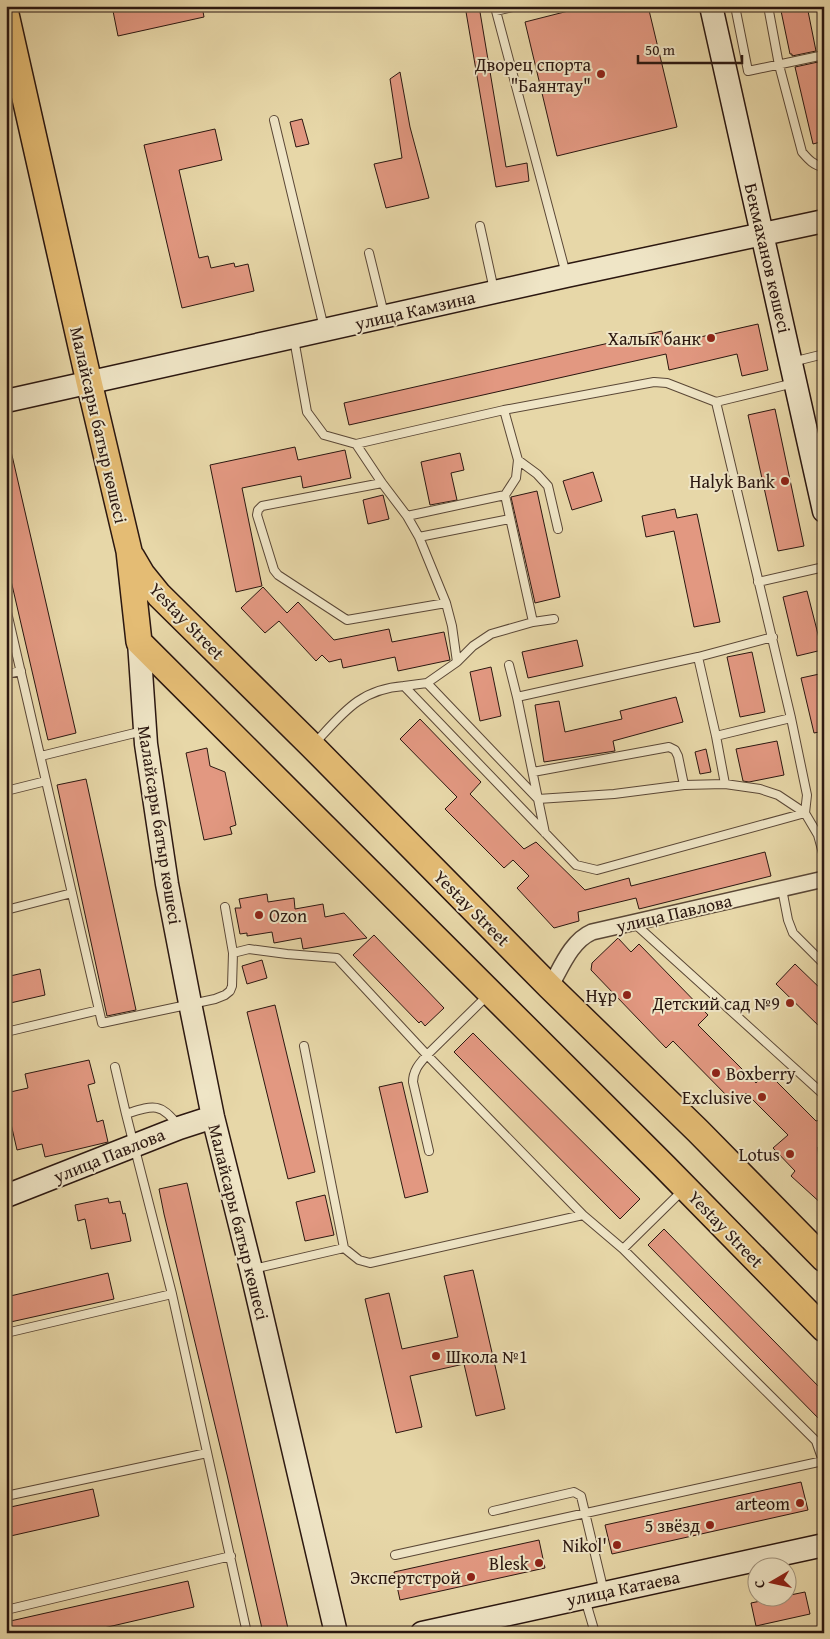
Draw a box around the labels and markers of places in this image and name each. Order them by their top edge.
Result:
place label: Дворец спорта "Баянтау" [474,51,591,99]
marker: Дворец спорта "Баянтау" [595,68,607,80]
place label: Халык банк [608,325,702,352]
marker: Халык банк [705,332,717,344]
place label: Halyk Bank [689,468,776,495]
marker: Halyk Bank [779,475,791,487]
place label: Ozon [269,902,307,929]
marker: Ozon [253,909,265,921]
place label: Нұр [586,982,617,1009]
marker: Нұр [621,989,633,1001]
place label: Детский сад №9 [652,990,780,1017]
marker: Детский сад №9 [784,997,796,1009]
place label: Boxberry [726,1060,796,1087]
marker: Boxberry [710,1067,722,1079]
place label: Exclusive [682,1084,752,1111]
marker: Exclusive [756,1091,768,1103]
place label: Lotus [739,1141,780,1168]
marker: Lotus [784,1148,796,1160]
place label: Школа №1 [446,1343,528,1370]
marker: Школа №1 [430,1350,442,1362]
place label: arteom [735,1490,790,1517]
marker: arteom [794,1497,806,1509]
place label: 5 звёзд [645,1512,700,1539]
marker: 5 звёзд [704,1519,716,1531]
place label: Nikol' [563,1532,607,1559]
marker: Nikol' [611,1539,623,1551]
place label: Blesk [489,1550,530,1577]
marker: Blesk [533,1557,545,1569]
place label: Экспертстрой [350,1564,461,1591]
marker: Экспертстрой [465,1571,477,1583]

